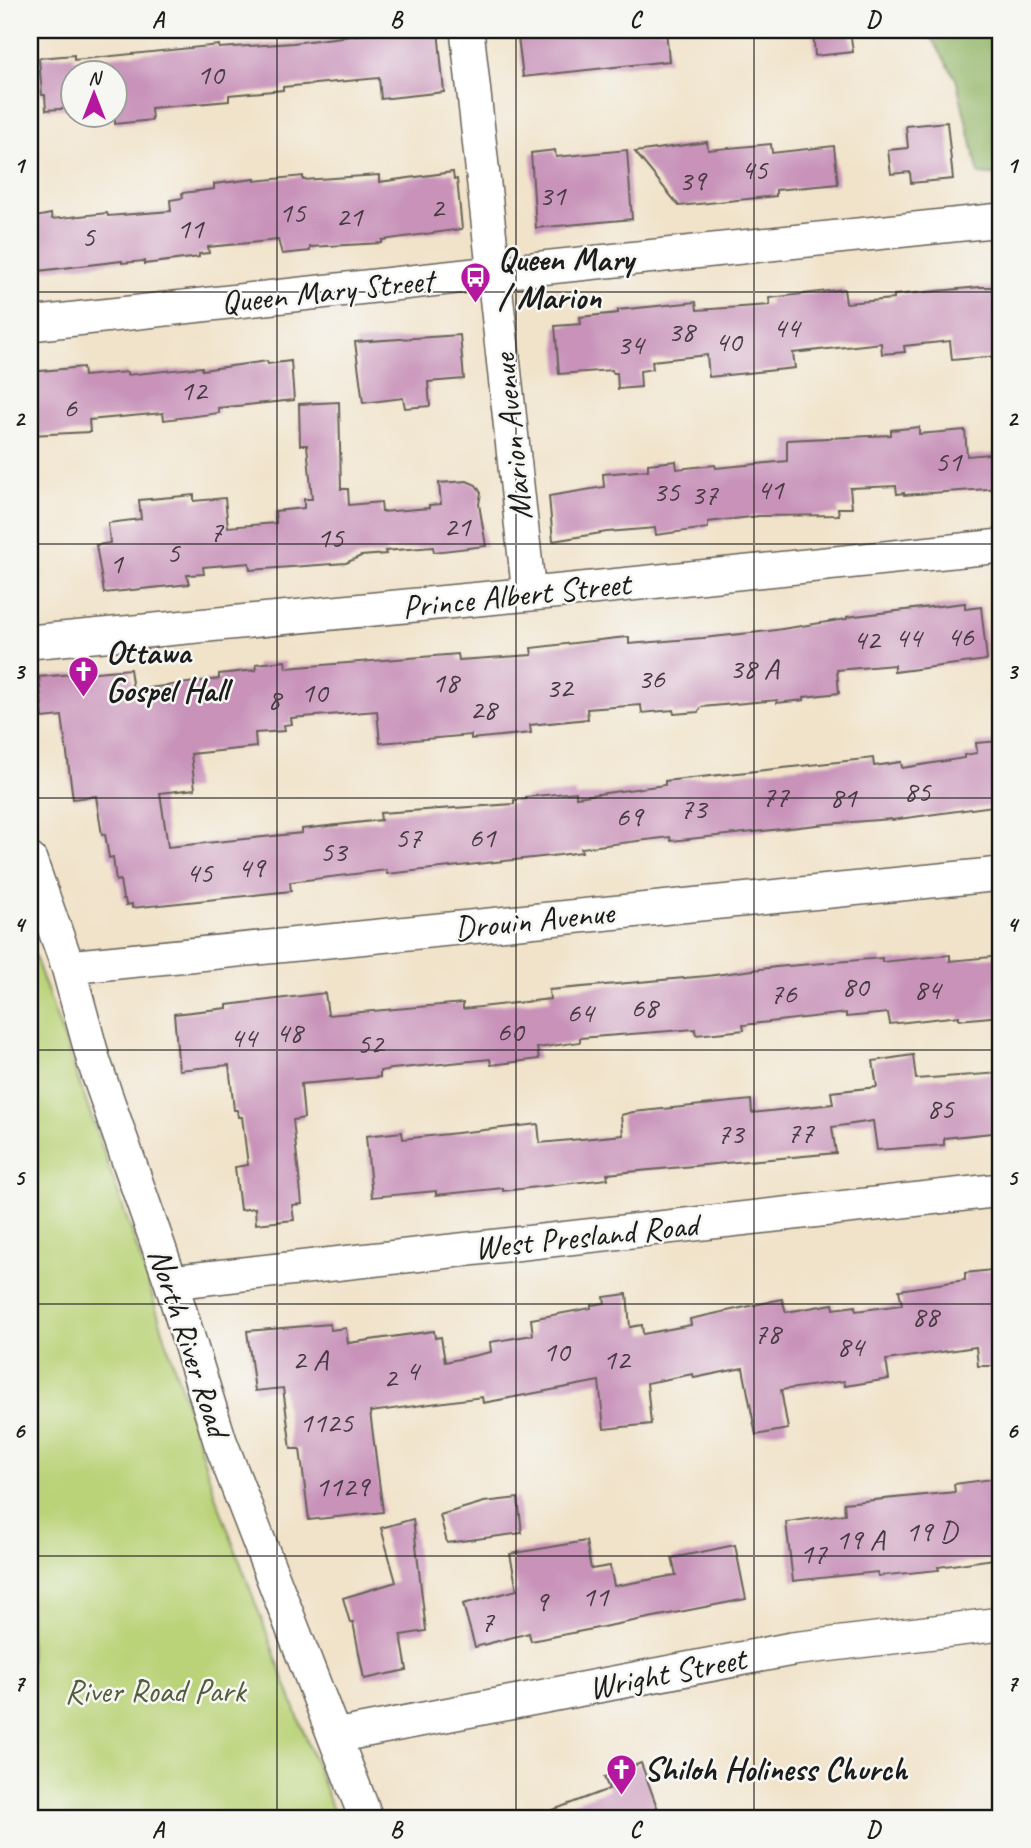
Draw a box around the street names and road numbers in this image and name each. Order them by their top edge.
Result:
street label: Queen Mary Street [219,259,439,323]
street label: Marion Avenue [482,350,542,522]
street label: Prince Albert Street [400,562,635,628]
street label: Drouin Avenue [452,891,618,949]
street label: West Presland Road [472,1203,705,1269]
street label: North River Road [139,1243,241,1446]
street label: Wright Street [585,1637,752,1709]

